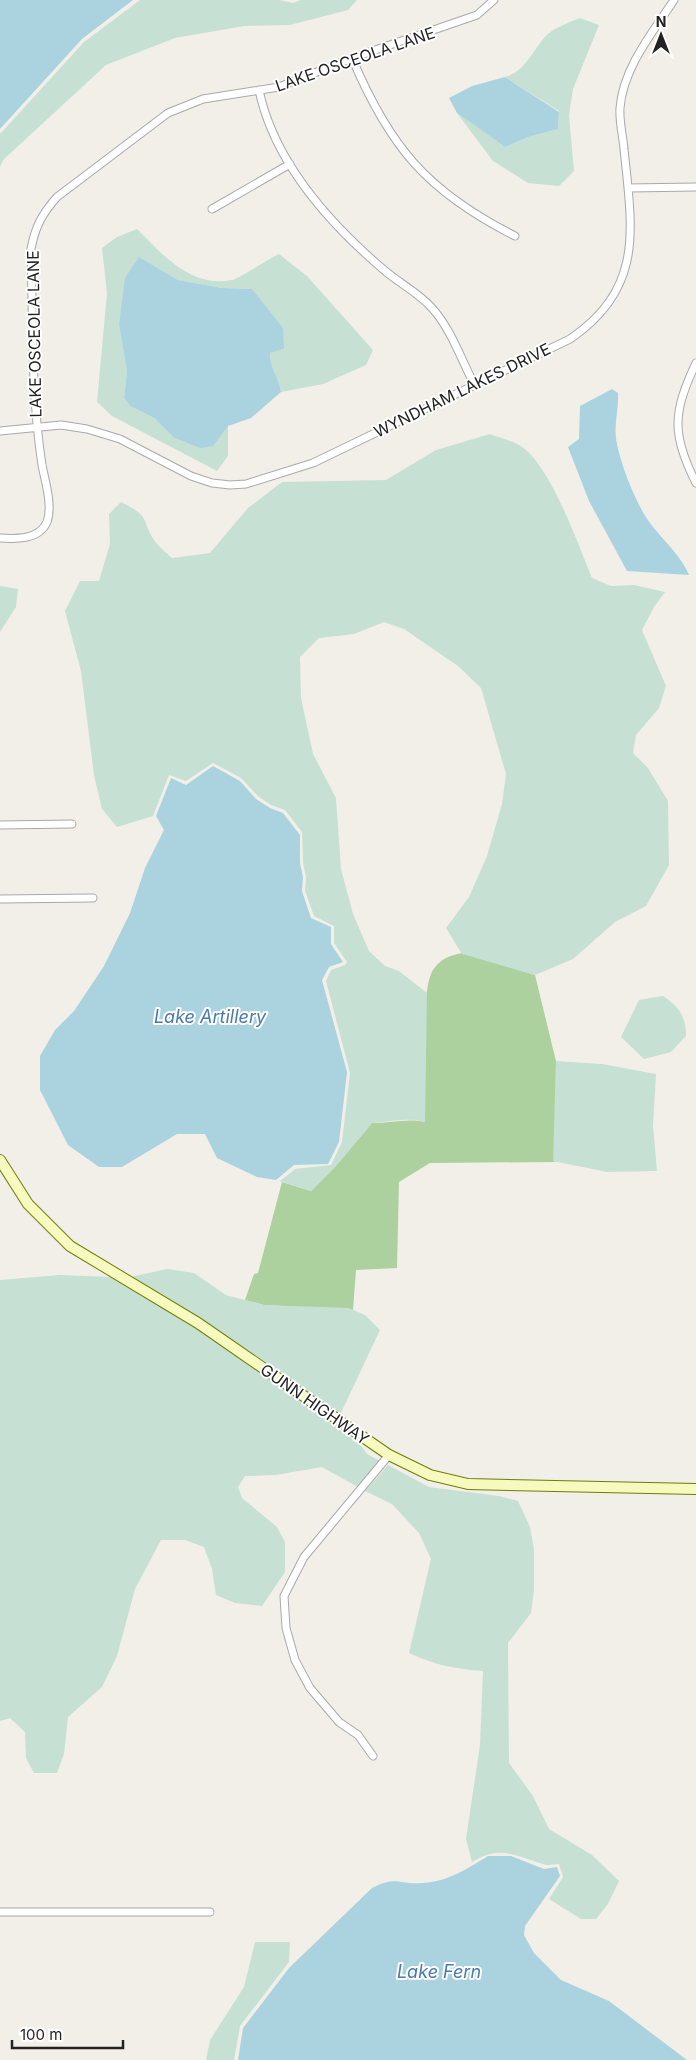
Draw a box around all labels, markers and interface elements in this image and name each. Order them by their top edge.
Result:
north arrow [636,10,686,60]
text: N [656,13,666,30]
street label: LAKE OSCEOLA LANE [273,22,437,96]
street label: LAKE OSCEOLA LANE [23,250,45,418]
street label: WYNDHAM LAKES DRIVE [370,338,554,442]
water label: Lake Artillery [154,1006,267,1027]
street label: GUNN HIGHWAY [257,1359,373,1449]
water label: Lake Fern [397,1961,481,1982]
scale bar [12,2018,124,2050]
text: 100 m [20,2025,62,2044]

